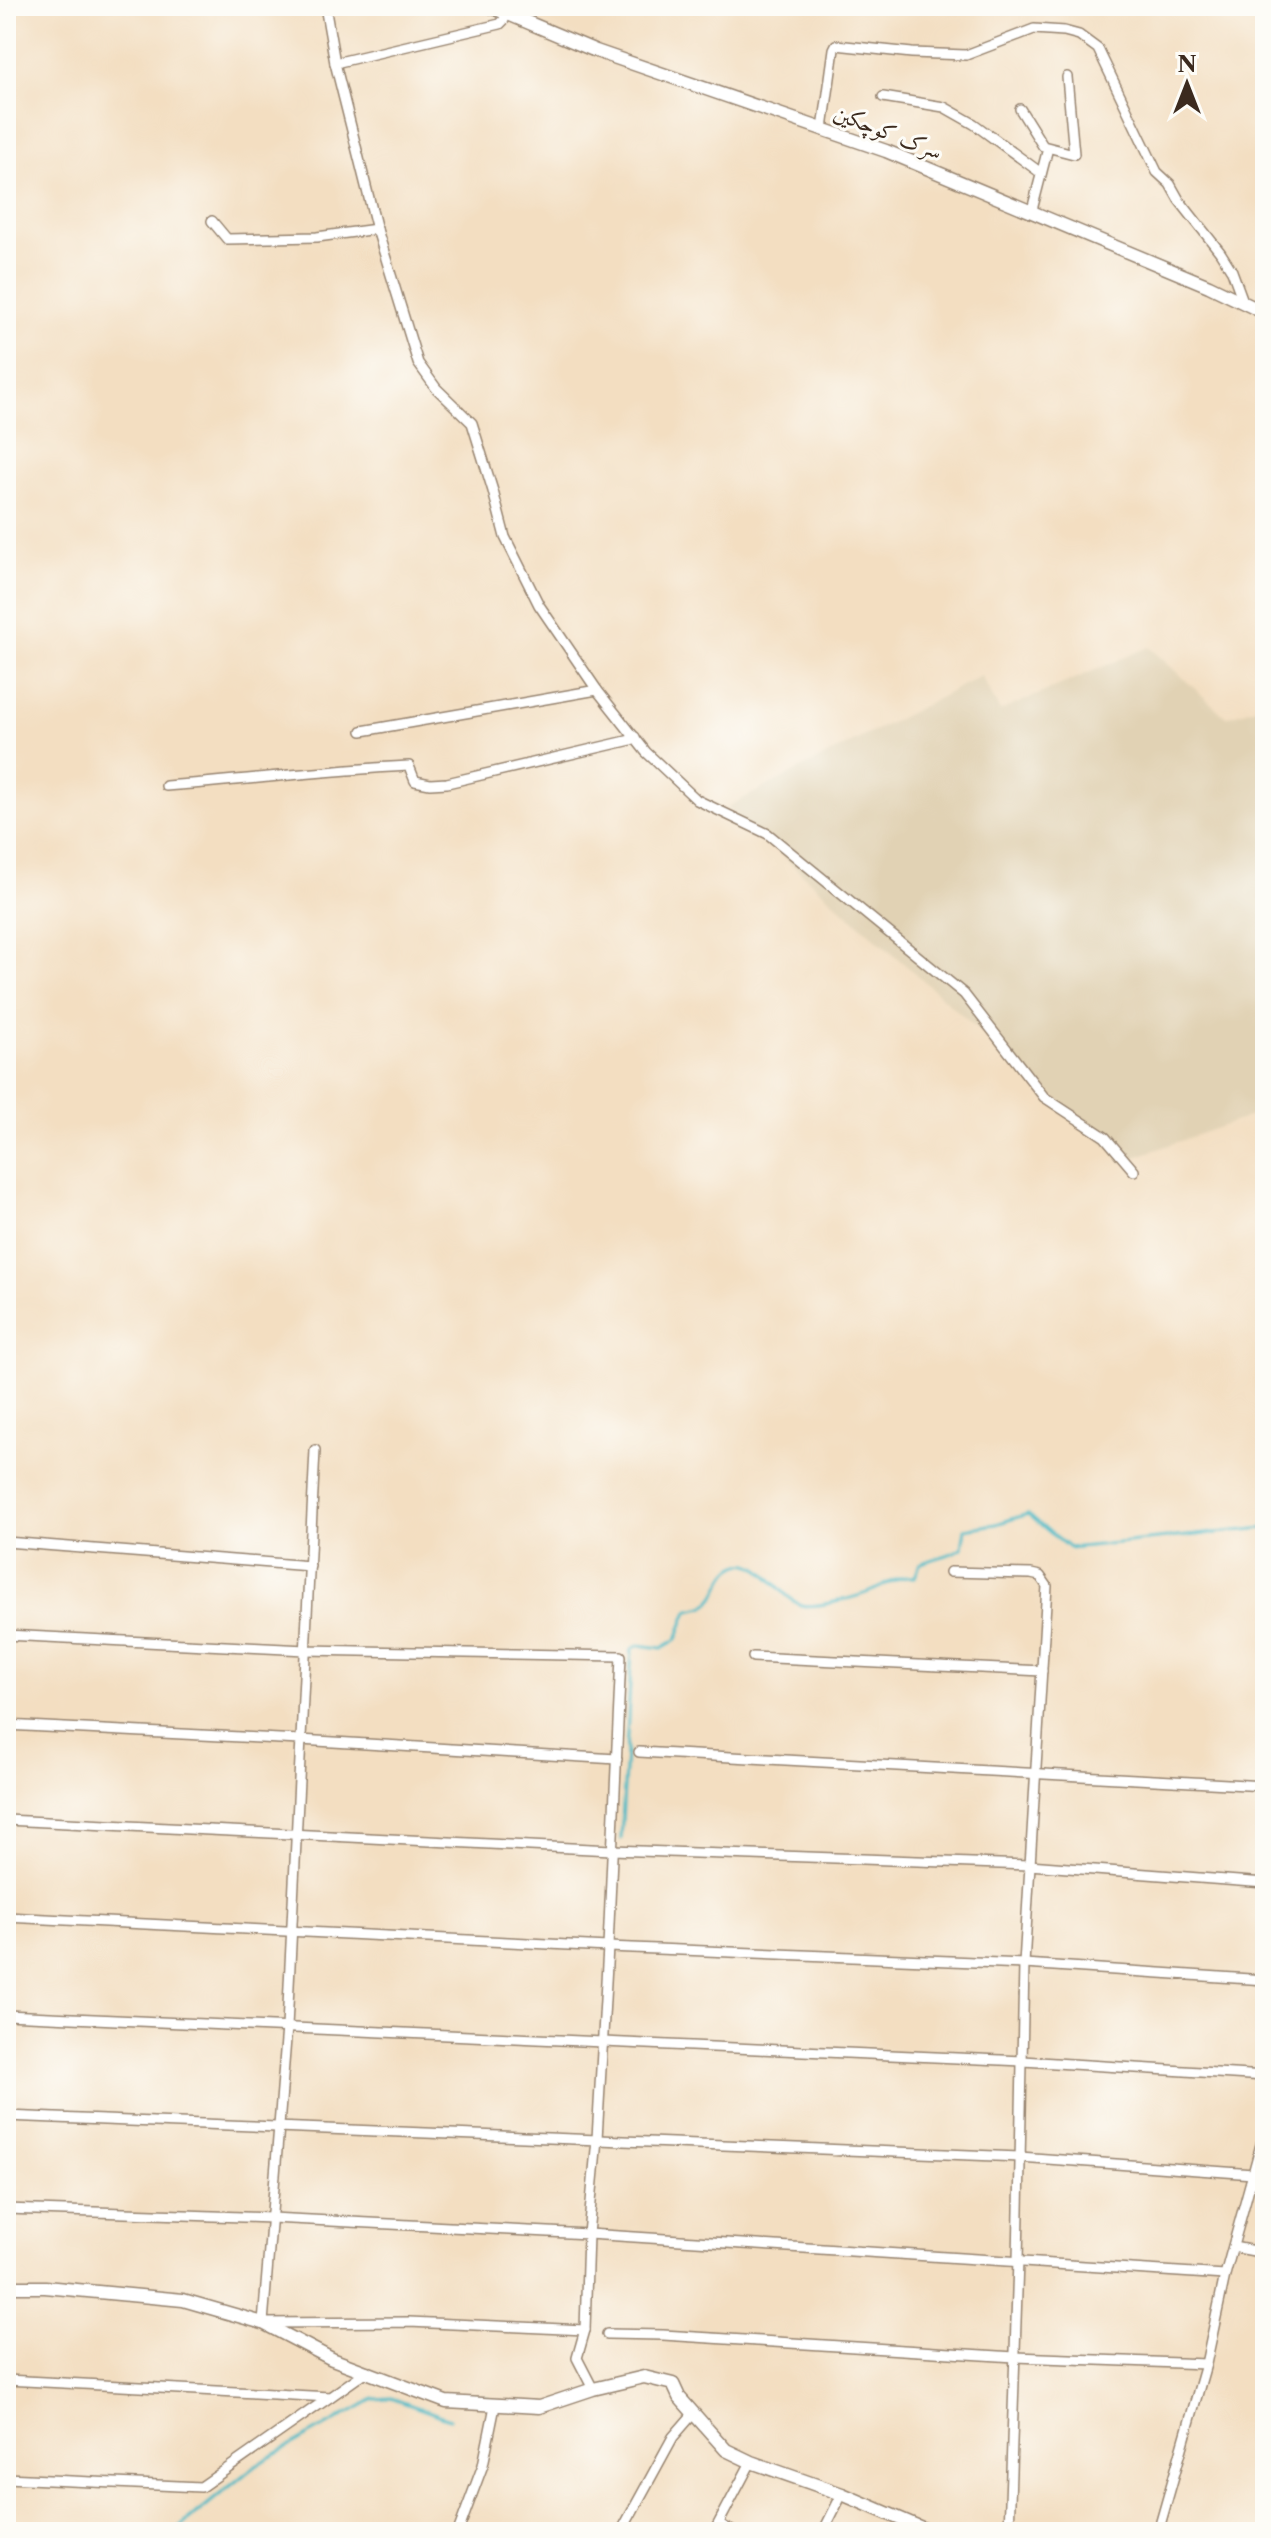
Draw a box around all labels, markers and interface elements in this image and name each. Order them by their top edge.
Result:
north arrow [1147,44,1227,124]
text: N [1177,51,1197,78]
street label: سرک کوچکین [829,99,946,167]

